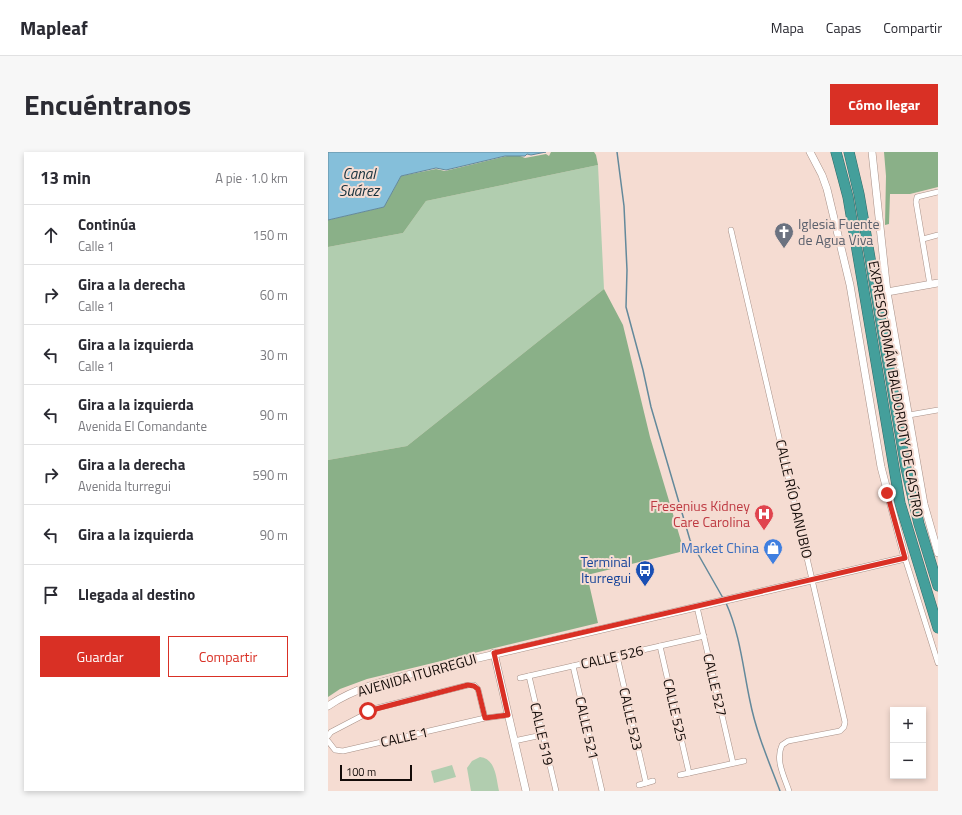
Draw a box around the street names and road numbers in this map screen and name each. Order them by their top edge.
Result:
street label: EXPRESO ROMÁN BALDORIOTY DE CASTRO [864,259,929,519]
street label: CALLE RÍO DANUBIO [771,437,818,560]
street label: CALLE 526 [578,639,645,674]
street label: AVENIDA ITURREGUI [355,648,479,702]
street label: CALLE 527 [698,651,733,718]
street label: CALLE 525 [658,676,693,743]
street label: CALLE 523 [614,685,649,752]
street label: CALLE 521 [570,694,605,761]
street label: CALLE 519 [525,700,560,767]
street label: CALLE 1 [378,721,430,752]

